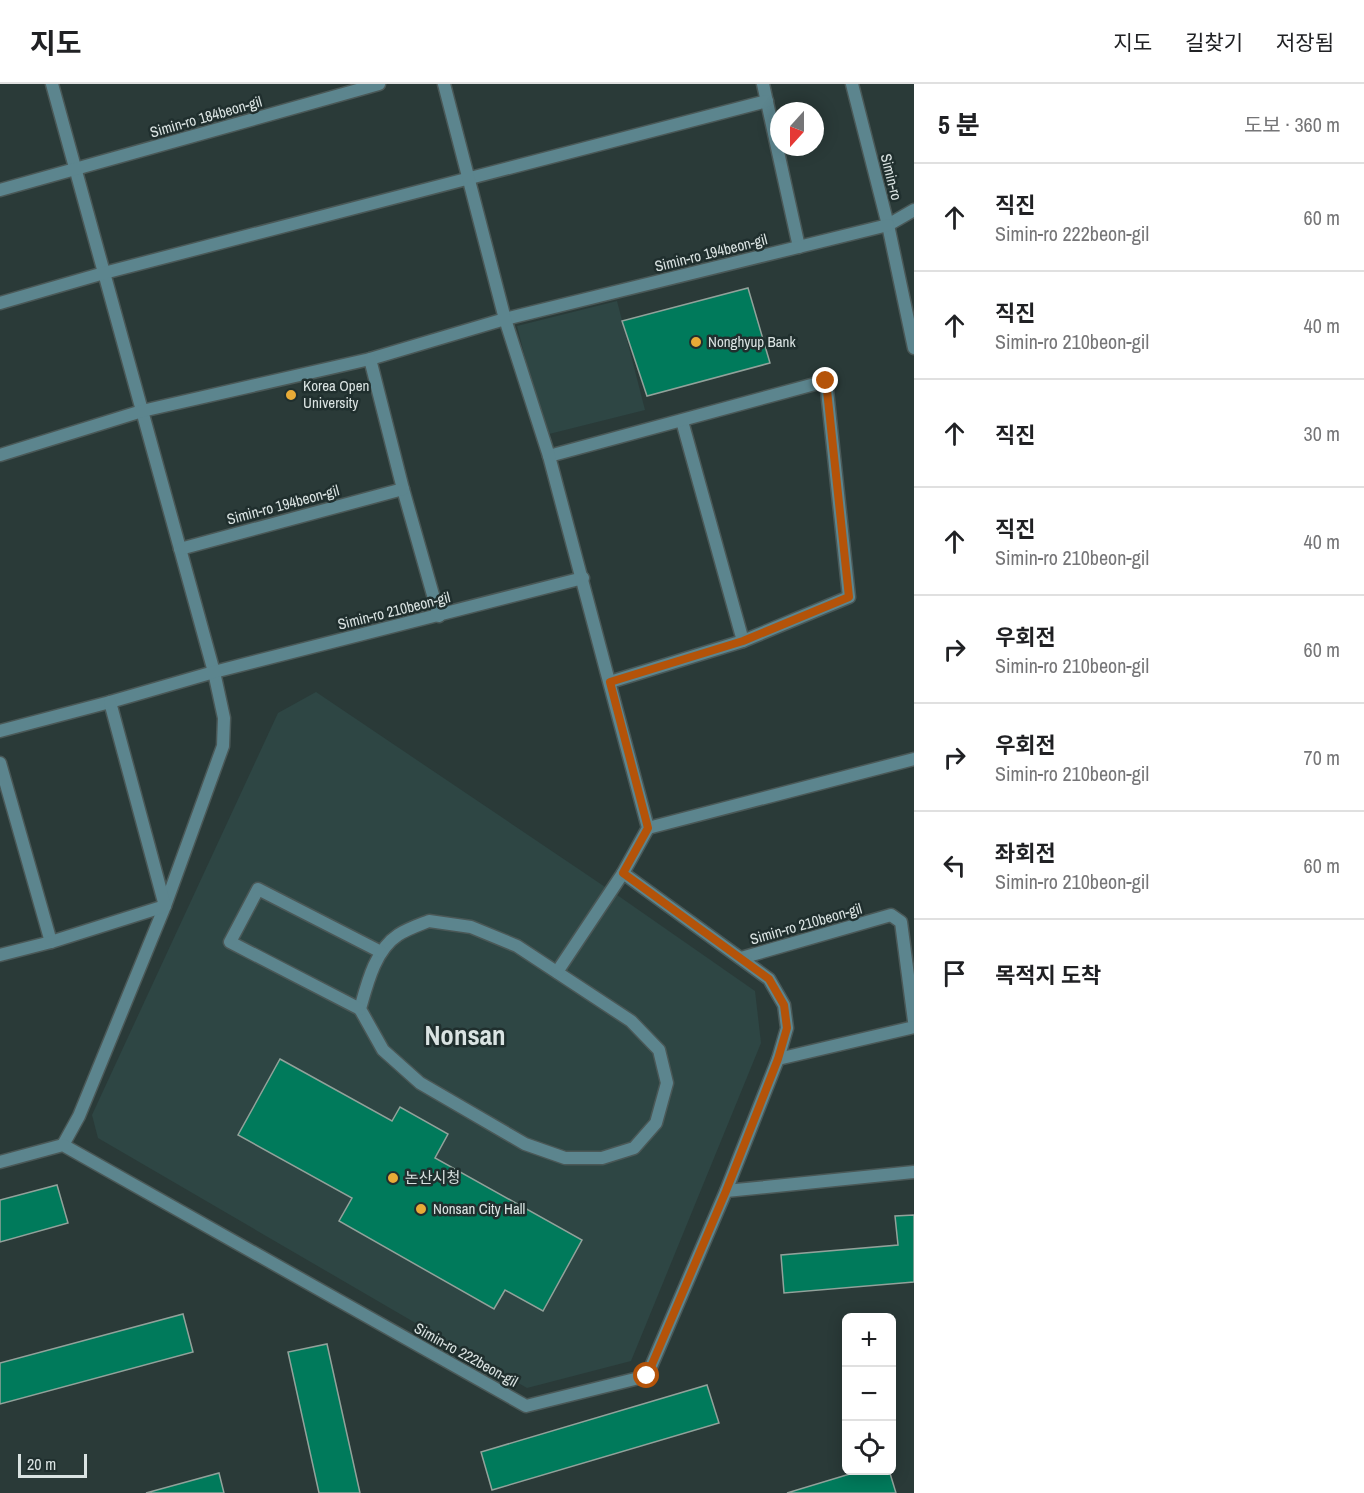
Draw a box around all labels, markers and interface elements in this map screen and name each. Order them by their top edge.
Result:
text: 지도 [30,24,82,62]
text: 지도 [1113,28,1152,57]
text: 길찾기 [1185,28,1243,57]
text: 저장됨 [1276,28,1334,57]
street label: Simin-ro 184beon-gil [147,91,264,143]
north arrow [770,102,824,156]
text: 5 분 [938,107,980,142]
text: 도보 · 360 m [1244,111,1340,138]
street label: Simin-ro [876,151,907,202]
text: 직진 [995,190,1035,220]
icon: ahead [938,201,971,234]
text: 60 m [1304,204,1340,231]
text: Simin-ro 222beon-gil [995,220,1149,247]
street label: Simin-ro 194beon-gil [652,228,769,277]
text: 직진 [995,298,1035,328]
icon: ahead [938,309,971,342]
text: 40 m [1304,312,1340,339]
text: Simin-ro 210beon-gil [995,328,1149,355]
place label: Nonghyup Bank [708,331,796,352]
marker: Nonghyup Bank [689,335,703,349]
route end [812,367,838,393]
place label: Korea Open University [303,375,369,413]
marker: Korea Open University [284,388,298,402]
icon: ahead [938,417,971,450]
text: 직진 [995,420,1035,450]
text: 30 m [1304,420,1340,447]
street label: Simin-ro 194beon-gil [224,479,341,530]
text: 직진 [995,514,1035,544]
icon: ahead [938,525,971,558]
text: 40 m [1304,528,1340,555]
text: Simin-ro 210beon-gil [995,544,1149,571]
street label: Simin-ro 210beon-gil [335,586,452,635]
text: 우회전 [995,622,1056,652]
icon: right [938,633,971,666]
text: 60 m [1304,636,1340,663]
text: Simin-ro 210beon-gil [995,652,1149,679]
text: 우회전 [995,730,1056,760]
icon: right [938,741,971,774]
text: 70 m [1304,744,1340,771]
text: Simin-ro 210beon-gil [995,760,1149,787]
text: 좌회전 [995,838,1056,868]
icon: left [938,849,971,882]
text: 60 m [1304,852,1340,879]
text: Simin-ro 210beon-gil [995,868,1149,895]
street label: Simin-ro 210beon-gil [747,898,864,950]
icon: arrive [938,957,971,990]
text: 목적지 도착 [995,960,1101,990]
district label: Nonsan [424,1017,506,1053]
place label: 논산시청 [405,1167,460,1188]
marker: 논산시청 [386,1171,400,1185]
place label: Nonsan City Hall [433,1198,525,1219]
marker: Nonsan City Hall [414,1202,428,1216]
map controls [842,1313,896,1475]
button: + [842,1313,896,1367]
street label: Simin-ro 222beon-gil [411,1317,522,1392]
route start [633,1362,659,1388]
button: − [842,1367,896,1421]
button: locate [842,1421,896,1475]
scale bar [18,1451,87,1478]
text: 20 m [27,1453,56,1475]

